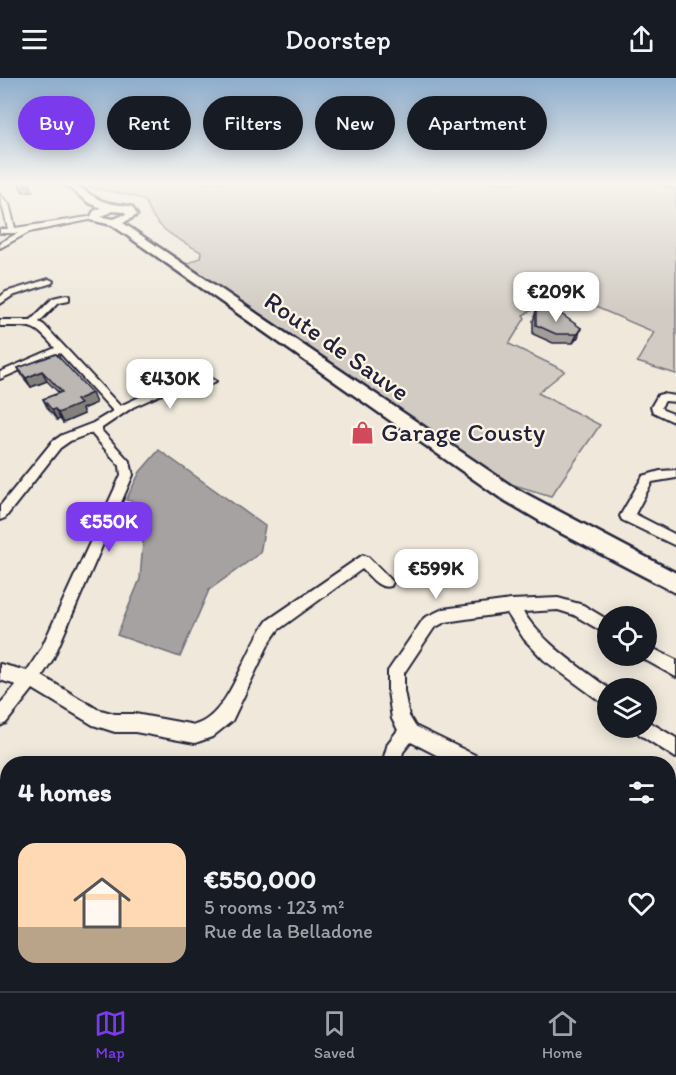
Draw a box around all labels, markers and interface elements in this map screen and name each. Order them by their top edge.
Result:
icon: menu [18,23,51,56]
text: Doorstep [285,23,391,56]
icon: share [625,23,658,56]
chip: Buy [18,96,95,150]
chip: Rent [107,96,191,150]
chip: Filters [203,96,303,150]
chip: New [315,96,395,150]
chip: Apartment [407,96,547,150]
pin: €209K [514,272,598,323]
text: €209K [527,279,585,303]
street label: Route de Sauve [258,284,416,408]
pin: €430K [128,359,212,410]
text: €430K [140,366,200,390]
place label: Garage Cousty [381,416,545,448]
shop icon: Garage Cousty [350,419,376,445]
pin: €550K [67,502,151,553]
text: €550K [80,509,138,533]
pin: €599K [394,549,478,600]
text: €599K [408,556,464,580]
map controls [597,606,657,738]
button: locate [597,606,657,666]
button: layers [597,678,657,738]
text: 4 homes [18,776,112,808]
icon: filters [625,776,658,809]
text: €550,000 [204,863,316,895]
icon: home [66,867,138,939]
icon: heart [625,887,658,920]
text: 5 rooms · 123 m² [204,895,345,919]
text: Rue de la Belladone [204,919,373,943]
tab: Map [94,1007,127,1062]
tab: Saved [314,1007,355,1062]
tab: Home [542,1007,582,1062]

